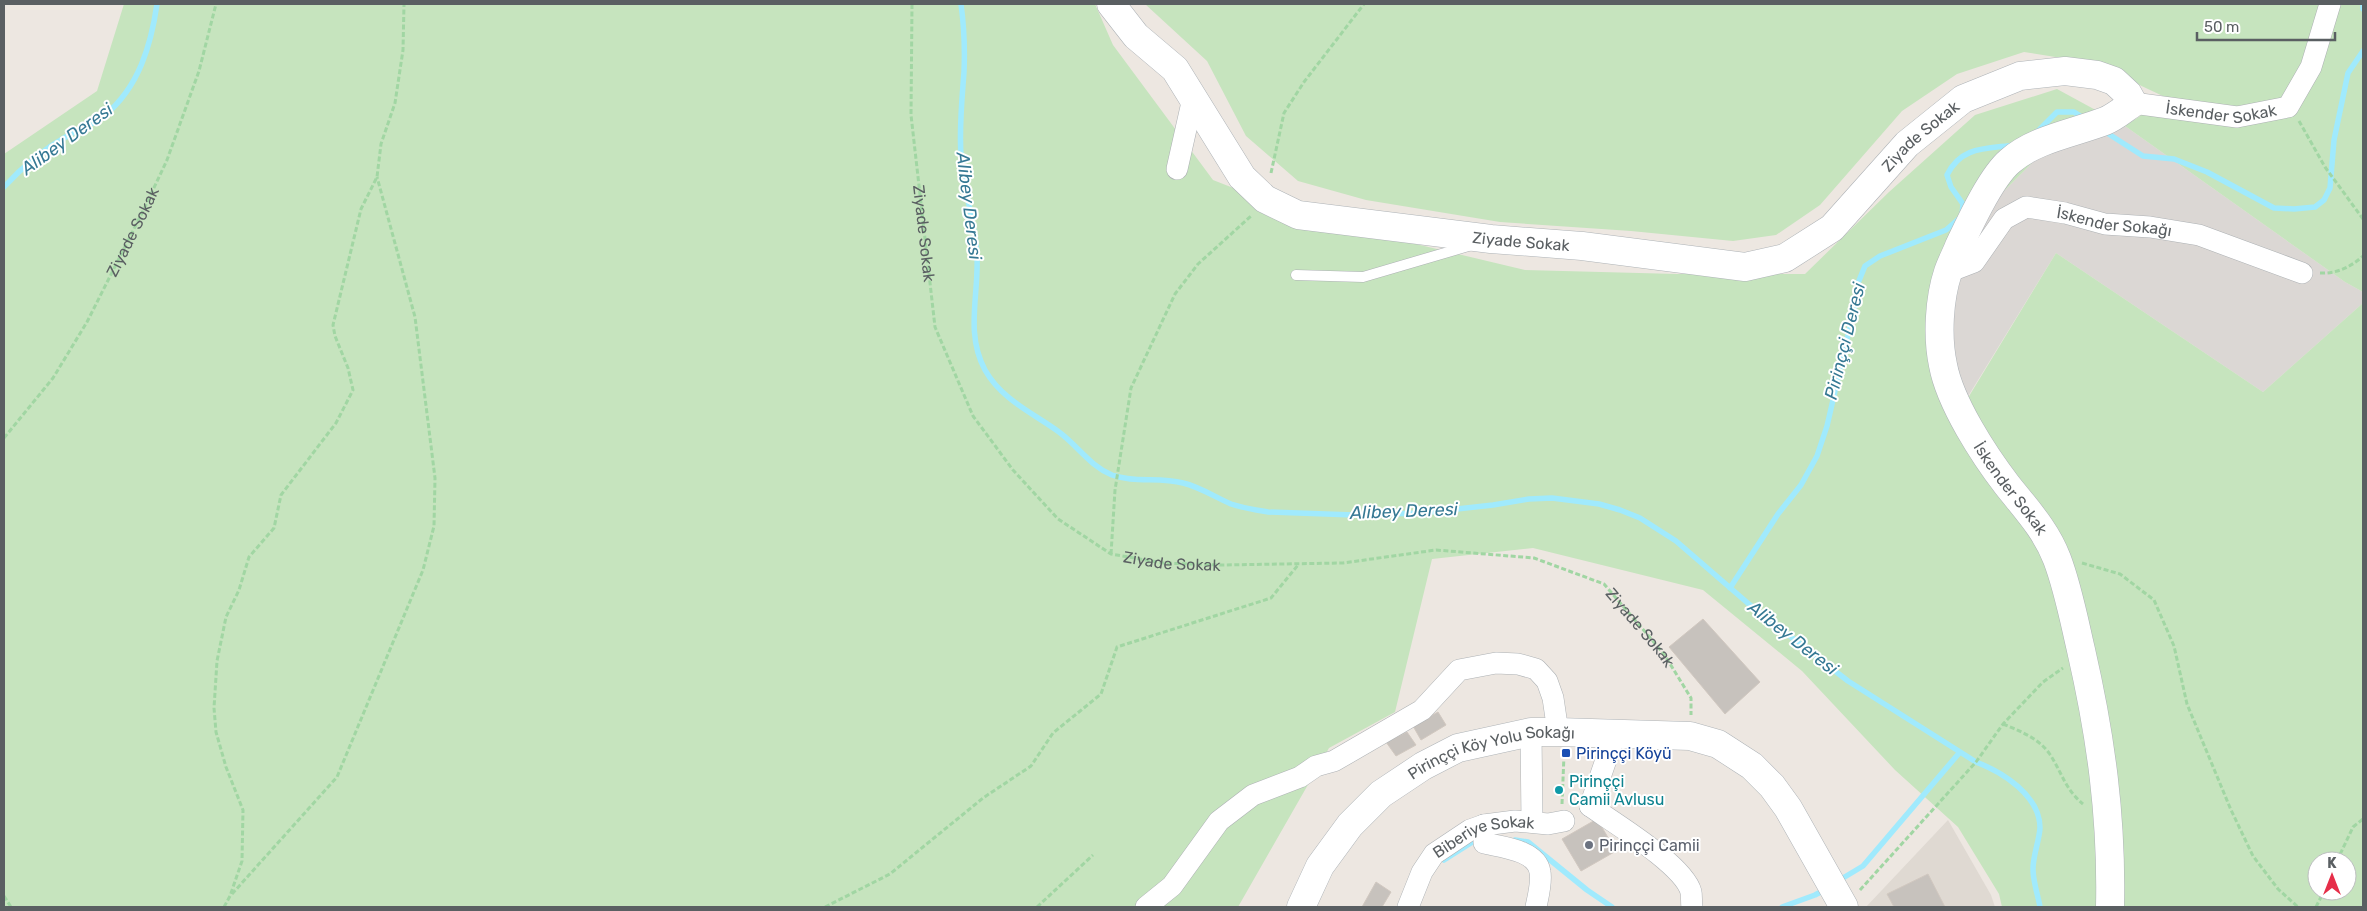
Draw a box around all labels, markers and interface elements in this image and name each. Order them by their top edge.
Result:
scale bar [2197,10,2334,42]
text: 50 m [2204,18,2239,36]
street label: Ziyade Sokak [1878,96,1963,175]
water label: Alibey Deresi [16,98,118,180]
street label: İskender Sokak [2165,98,2279,127]
water label: Alibey Deresi [951,150,987,262]
street label: Ziyade Sokak [102,183,163,280]
street label: Ziyade Sokak [909,184,939,284]
street label: İskender Sokağı [2055,202,2173,240]
street label: Ziyade Sokak [1471,227,1571,255]
water label: Pirinççi Deresi [1820,280,1870,402]
street label: İskender Sokak [1970,438,2052,539]
water label: Alibey Deresi [1349,498,1459,524]
street label: Ziyade Sokak [1122,547,1222,574]
street label: Ziyade Sokak [1602,584,1680,671]
water label: Alibey Deresi [1743,595,1843,680]
street label: Pirinççi Köy Yolu Sokağı [1404,722,1575,783]
place label: Pirinççi Köyü [1576,744,1672,763]
marker: Pirinççi Köyü [1560,747,1572,759]
place label: Pirinççi Camii Avlusu [1569,772,1664,809]
marker: Pirinççi Camii Avlusu [1553,784,1565,796]
street label: Biberiye Sokak [1429,811,1536,862]
place label: Pirinççi Camii [1599,836,1700,855]
marker: Pirinççi Camii [1583,839,1595,851]
north arrow [2307,851,2357,901]
text: K [2327,855,2337,872]

